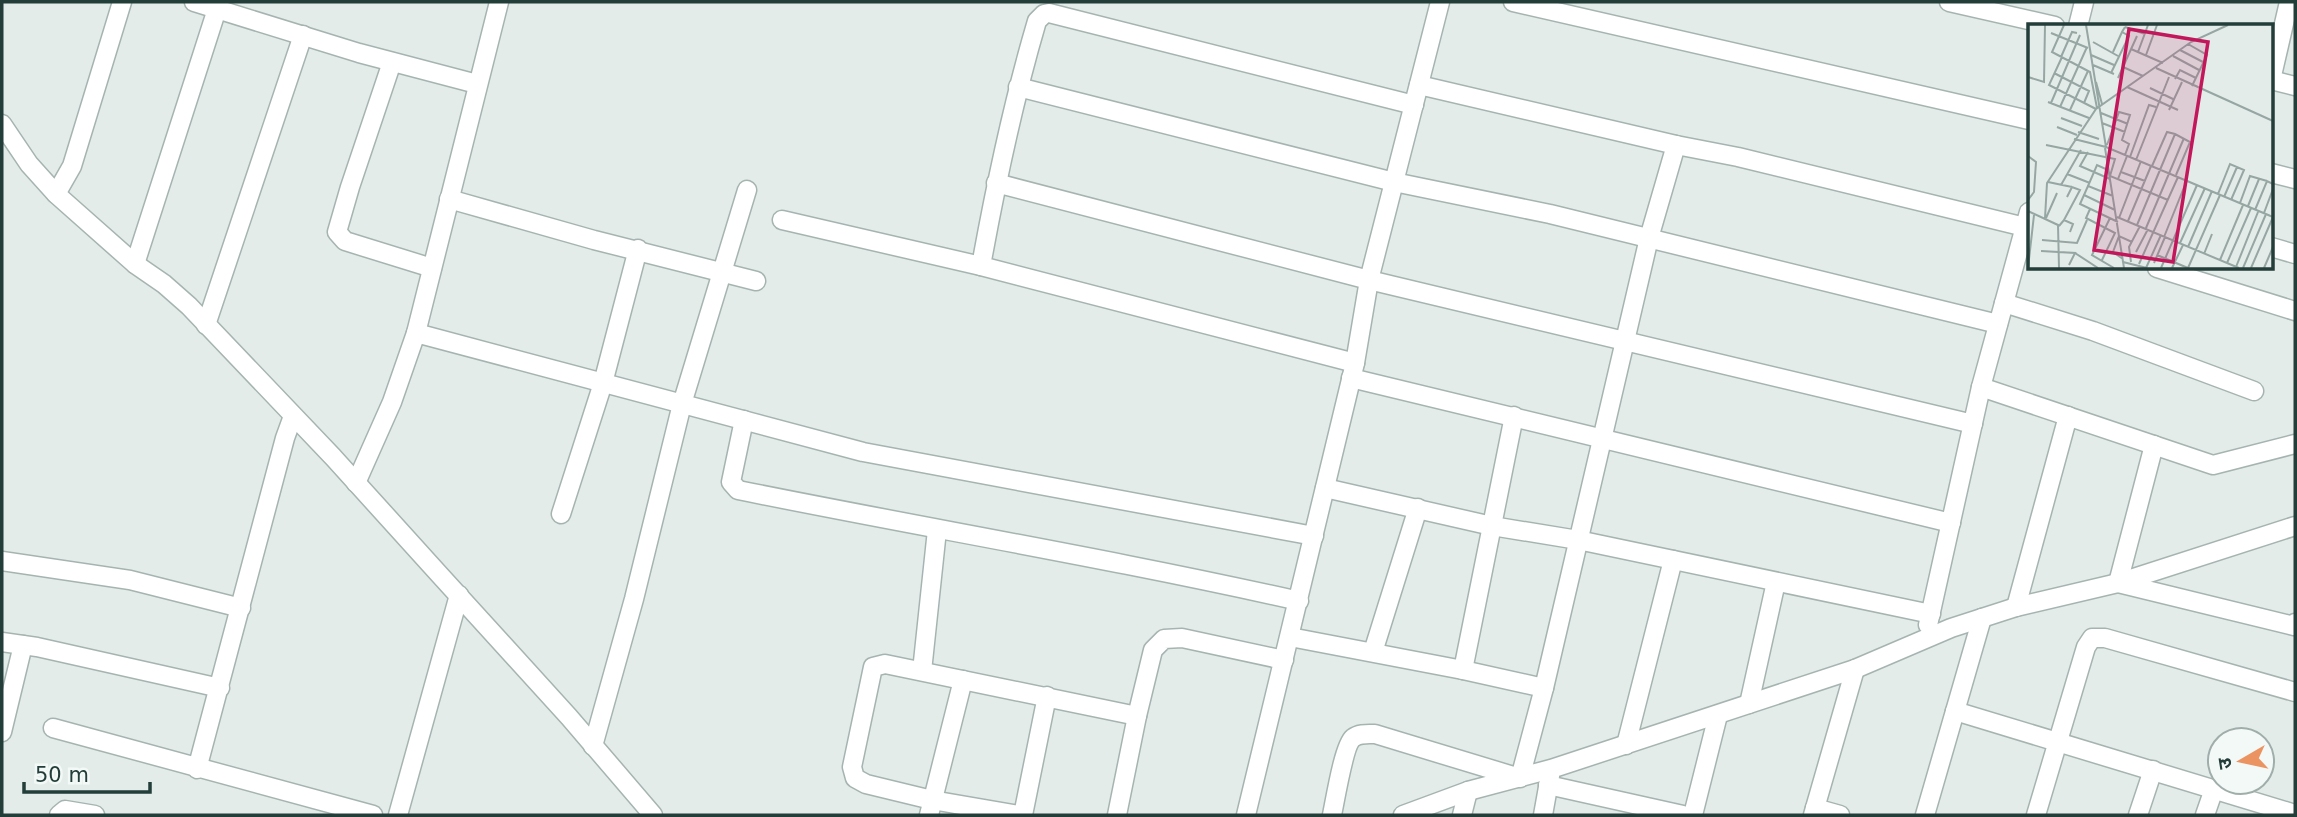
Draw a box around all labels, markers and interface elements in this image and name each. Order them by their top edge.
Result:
inset map [2028,24,2272,270]
north arrow [2206,726,2276,796]
scale bar [24,750,150,794]
text: उ [2212,756,2236,771]
text: 50 m [35,763,89,787]

